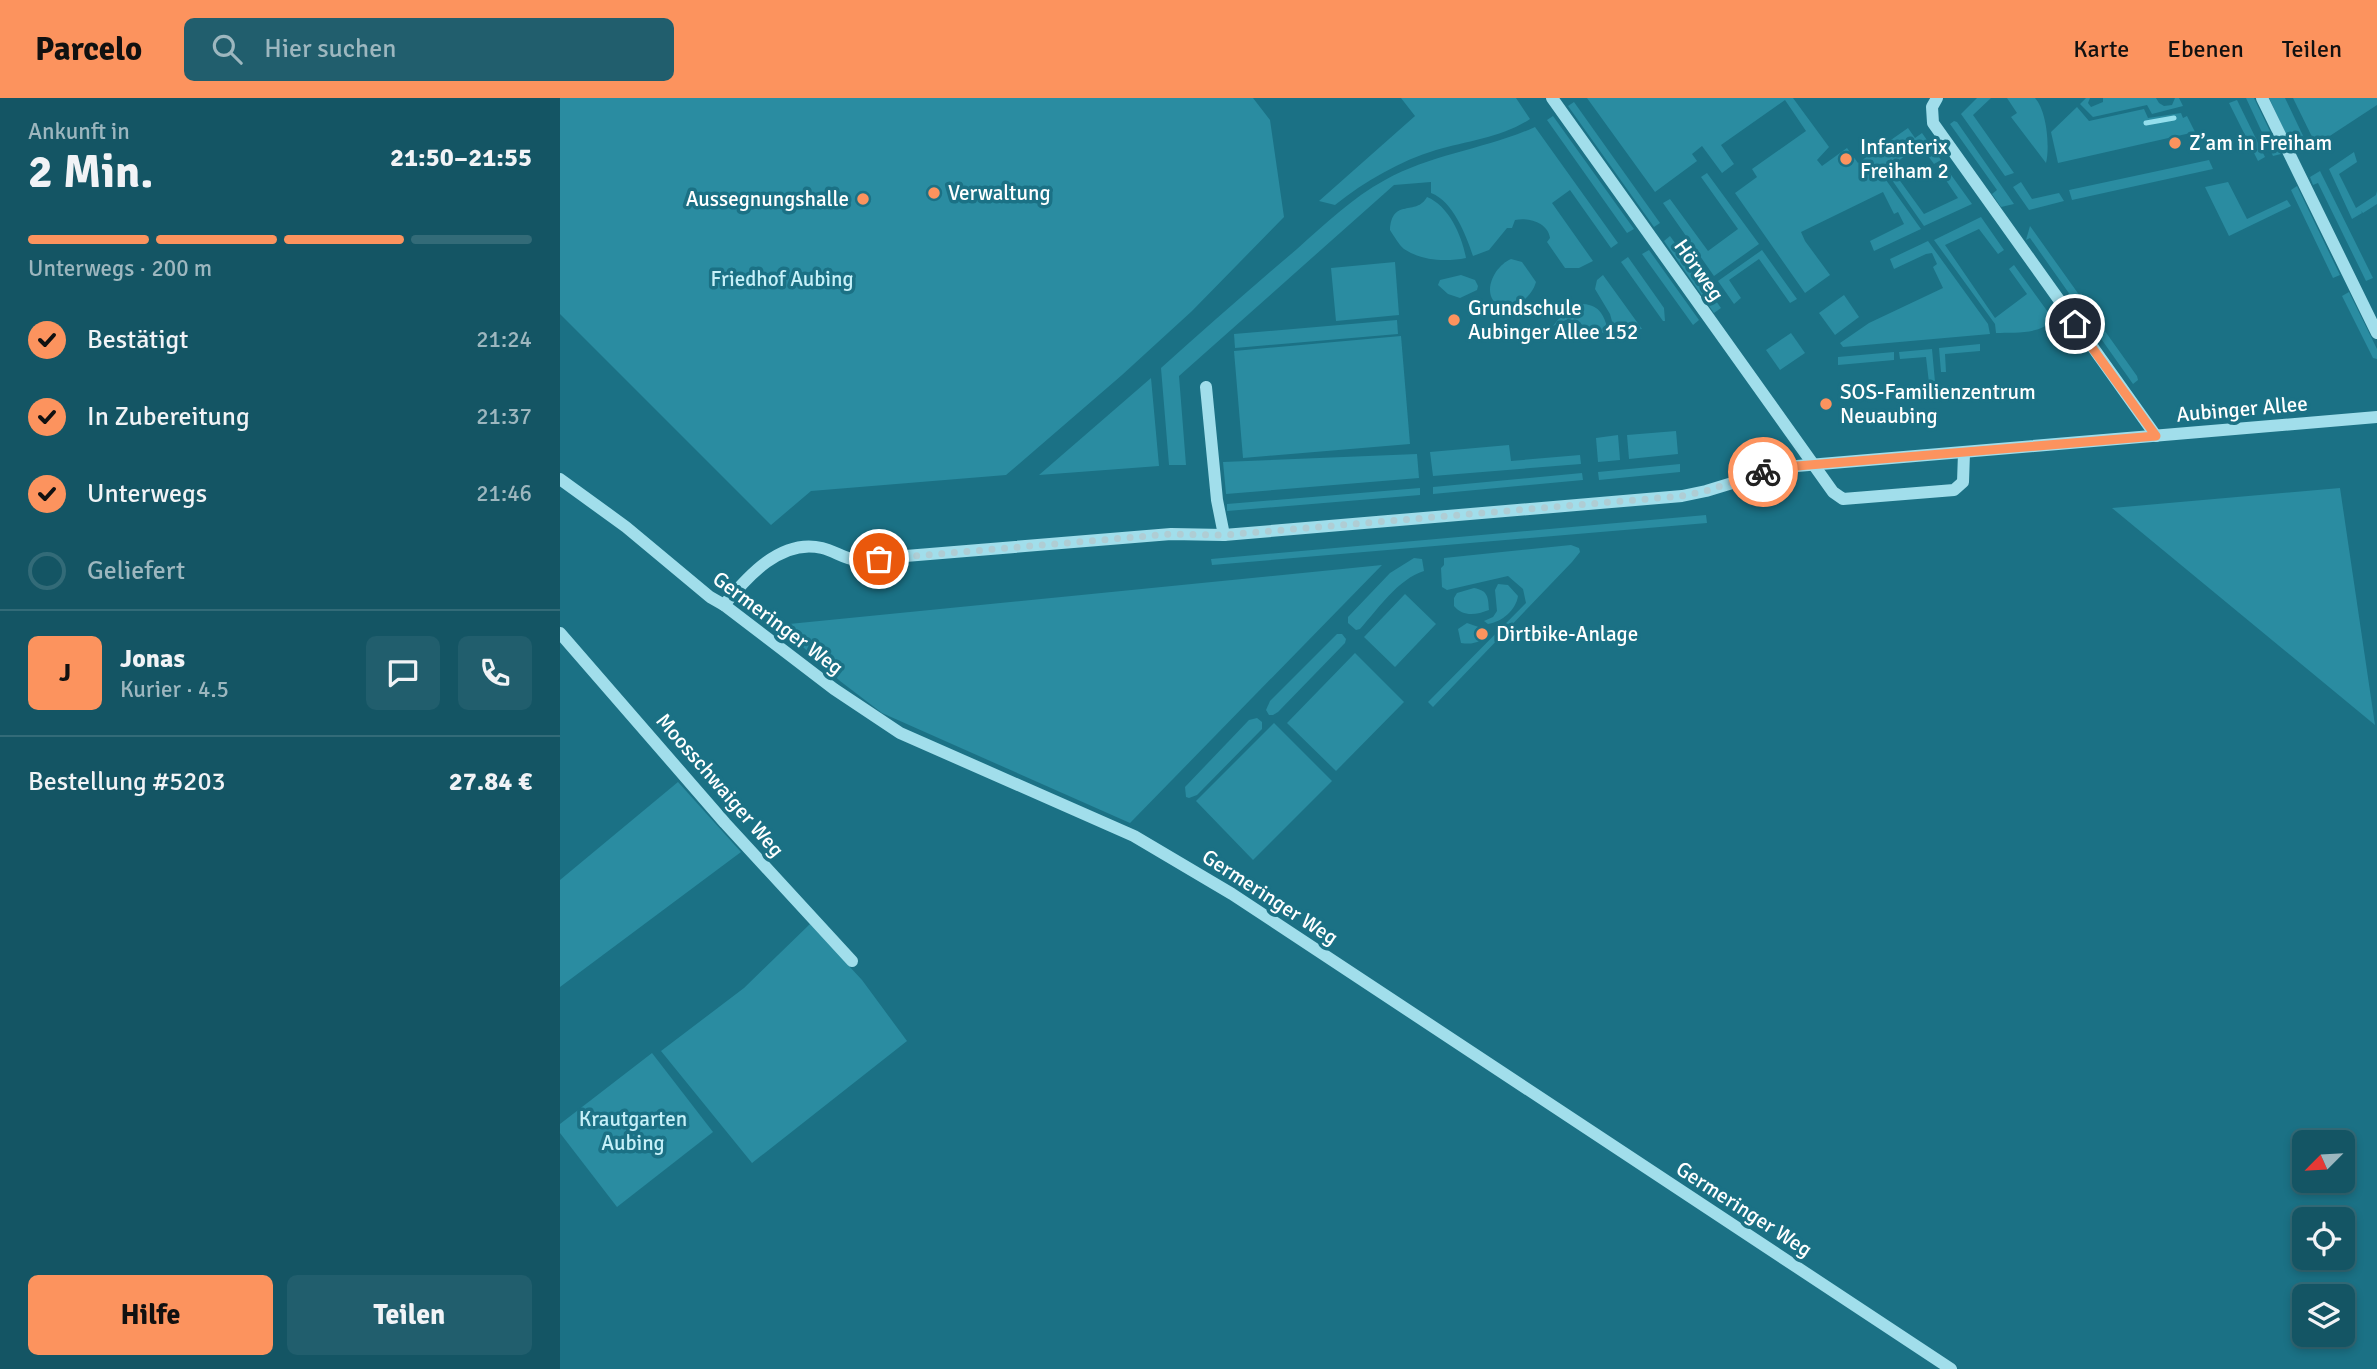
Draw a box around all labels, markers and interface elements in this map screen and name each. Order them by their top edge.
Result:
search box [184,18,674,81]
text: Parcelo [35,29,142,70]
icon: search [208,30,246,68]
text: Hier suchen [264,33,396,65]
text: Karte [2073,34,2129,64]
text: Ebenen [2167,34,2244,64]
text: Teilen [2282,34,2342,64]
text: Ankunft in [28,117,130,146]
place label: Z’am in Freiham [2189,130,2332,156]
place label: Infanterix Freiham 2 [1860,134,1949,184]
marker: Z’am in Freiham [2167,135,2183,151]
text: 21:50–21:55 [390,142,532,174]
text: 2 Min. [28,144,153,200]
marker: Infanterix Freiham 2 [1838,151,1854,167]
place label: Verwaltung [948,180,1051,206]
marker: Verwaltung [926,185,942,201]
place label: Aussegnungshalle [686,186,849,212]
marker: Aussegnungshalle [855,191,871,207]
street label: Hörweg [1668,234,1730,306]
text: Unterwegs · 200 m [28,254,212,283]
park label: Friedhof Aubing [710,266,854,292]
pin [2045,294,2105,354]
place label: Grundschule Aubinger Allee 152 [1468,295,1638,345]
icon: home [2056,305,2094,343]
marker: Grundschule Aubinger Allee 152 [1446,312,1462,328]
icon: check [28,321,66,359]
text: Bestätigt [87,324,188,356]
text: 21:24 [476,325,532,354]
place label: SOS-Familienzentrum Neuaubing [1840,379,2036,429]
street label: Aubinger Allee [2175,390,2309,428]
marker: SOS-Familienzentrum Neuaubing [1818,396,1834,412]
icon: check [28,398,66,436]
text: In Zubereitung [87,401,250,433]
text: 21:37 [476,402,532,431]
courier [1728,437,1798,507]
icon: bike [1744,453,1782,491]
icon: check [28,475,66,513]
text: Unterwegs [87,478,207,510]
text: 21:46 [476,479,532,508]
pin [849,529,909,589]
icon: bag [860,540,898,578]
text: Geliefert [87,555,185,587]
street label: Germeringer Weg [708,565,848,681]
place label: Dirtbike-Anlage [1496,621,1638,647]
marker: Dirtbike-Anlage [1474,626,1490,642]
button: chat [366,636,440,710]
button: phone [458,636,532,710]
text: Jonas [120,643,185,675]
text: J [59,657,71,689]
text: Kurier · 4.5 [120,675,229,704]
street label: Moosschwaiger Weg [650,708,790,862]
text: Bestellung #5203 [28,766,225,798]
text: 27.84 € [449,766,532,798]
street label: Germeringer Weg [1197,843,1343,951]
park label: Krautgarten Aubing [579,1106,687,1156]
north arrow [2292,1130,2356,1194]
map controls [2292,1130,2355,1347]
street label: Germeringer Weg [1671,1155,1817,1263]
button: locate [2292,1207,2355,1270]
button: Hilfe [28,1275,273,1355]
button: Teilen [287,1275,532,1355]
button: layers [2292,1284,2355,1347]

